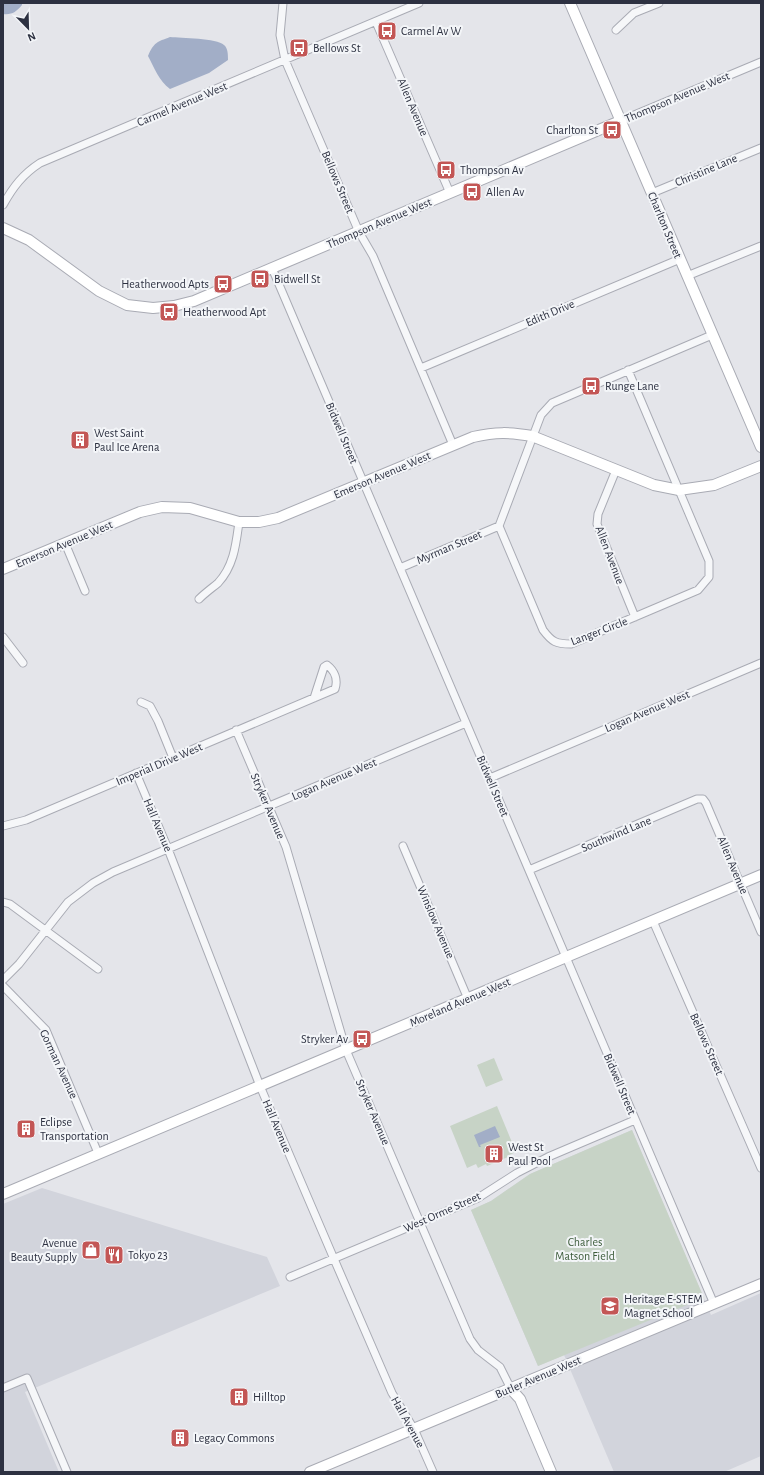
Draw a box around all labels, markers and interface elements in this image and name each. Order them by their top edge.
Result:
north arrow [8,8,48,48]
bus stop icon: Carmel Av W [376,20,398,42]
place label: Carmel Av W [401,25,461,37]
text: N [26,30,37,43]
bus stop icon: Bellows St [288,37,310,59]
place label: Bellows St [313,42,361,54]
street label: Thompson Avenue West [623,69,731,125]
street label: Allen Avenue [395,76,431,138]
street label: Carmel Avenue West [135,80,229,128]
bus stop icon: Charlton St [601,119,623,141]
place label: Charlton St [546,124,598,136]
street label: Bellows Street [320,149,357,215]
street label: Christine Lane [673,152,739,188]
bus stop icon: Thompson Av [435,159,457,181]
place label: Thompson Av [460,164,524,176]
bus stop icon: Allen Av [461,181,483,203]
place label: Allen Av [486,186,524,198]
street label: Charlton Street [646,190,684,260]
street label: Thompson Avenue West [325,195,433,251]
bus stop icon: Bidwell St [249,268,271,290]
bus stop icon: Heatherwood Apts [212,273,234,295]
place label: Bidwell St [274,273,321,285]
place label: Heatherwood Apts [121,278,209,290]
street label: Edith Drive [524,297,576,329]
bus stop icon: Heatherwood Apt [158,301,180,323]
place label: Heatherwood Apt [183,306,266,318]
bus stop icon: Runge Lane [580,375,602,397]
place label: Runge Lane [605,380,659,392]
street label: Bidwell Street [324,401,360,465]
place label: West Saint Paul Ice Arena [94,427,160,453]
building icon: West Saint Paul Ice Arena [69,429,91,451]
street label: Emerson Avenue West [332,449,432,501]
street label: Emerson Avenue West [14,518,114,570]
street label: Allen Avenue [593,524,627,586]
street label: Myrman Street [415,528,484,567]
street label: Langer Circle [569,615,629,647]
street label: Logan Avenue West [603,688,691,734]
street label: Imperial Drive West [114,740,204,788]
street label: Bidwell Street [475,754,511,818]
street label: Logan Avenue West [290,756,378,802]
street label: Stryker Avenue [248,771,287,841]
street label: Hall Avenue [141,797,175,853]
street label: Southwind Lane [579,814,653,854]
street label: Allen Avenue [715,834,751,896]
street label: Winslow Avenue [415,884,457,960]
street label: Moreland Avenue West [408,975,512,1029]
street label: Bellows Street [688,1011,726,1077]
street label: Gorman Avenue [38,1028,80,1100]
bus stop icon: Stryker Av [351,1028,373,1050]
place label: Stryker Av [301,1033,348,1046]
street label: Bidwell Street [602,1052,638,1116]
street label: Stryker Avenue [353,1077,392,1147]
street label: Hall Avenue [260,1098,294,1154]
place label: Eclipse Transportation [40,1116,109,1142]
building icon: Eclipse Transportation [15,1118,37,1140]
place label: West St Paul Pool [508,1141,551,1167]
building icon: West St Paul Pool [483,1143,505,1165]
street label: West Orme Street [402,1190,482,1234]
park label: Charles Matson Field [555,1236,615,1262]
place label: Avenue Beauty Supply [10,1237,77,1264]
shop icon: Avenue Beauty Supply [80,1239,102,1261]
restaurant icon: Tokyo 23 [103,1244,125,1266]
place label: Tokyo 23 [128,1249,168,1262]
place label: Heritage E-STEM Magnet School [624,1293,703,1319]
school or university icon: Heritage E-STEM Magnet School [599,1295,621,1317]
street label: Butler Avenue West [493,1353,583,1400]
building icon: Hilltop [228,1386,250,1408]
place label: Hilltop [253,1391,286,1403]
street label: Hall Avenue [389,1394,427,1450]
building icon: Legacy Commons [169,1427,191,1449]
place label: Legacy Commons [194,1432,274,1445]

